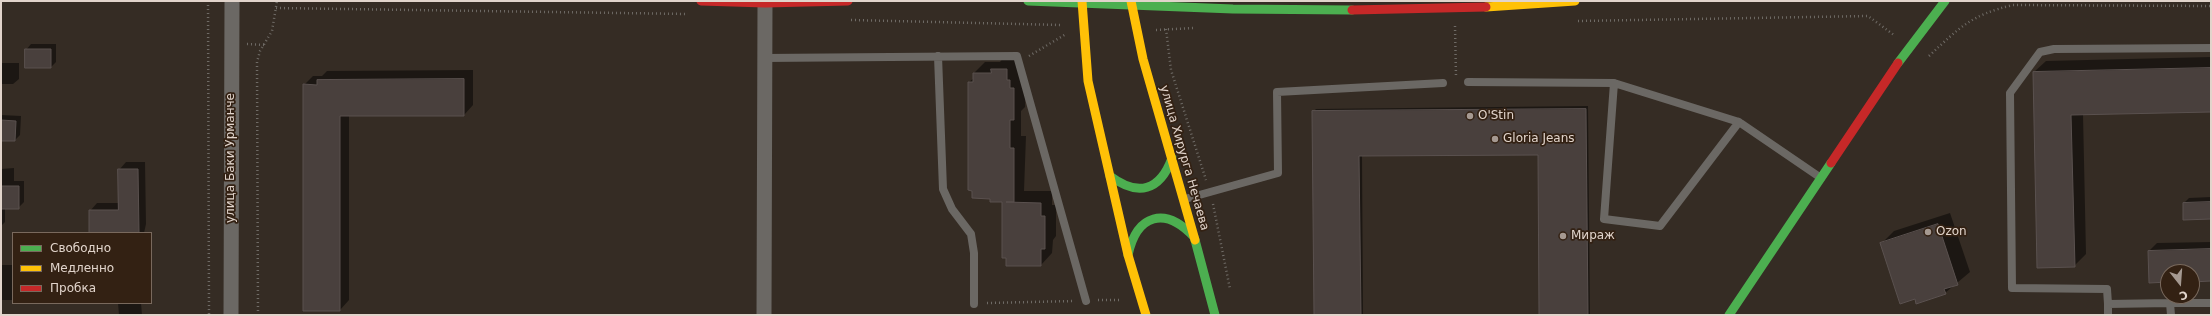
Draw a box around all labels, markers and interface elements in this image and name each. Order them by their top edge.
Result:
street label: улица Хирурга Нечаева [1156,84,1212,232]
street label: улица Баки Урманче [224,93,238,223]
place label: O'Stin [1478,109,1514,123]
marker: O'Stin [1465,111,1475,121]
place label: Gloria Jeans [1503,132,1575,146]
marker: Gloria Jeans [1490,134,1500,144]
place label: Ozon [1936,225,1967,239]
marker: Ozon [1923,227,1933,237]
place label: Мираж [1571,229,1615,243]
marker: Мираж [1558,231,1568,241]
legend [12,232,152,304]
text: Свободно [50,241,111,255]
text: Медленно [50,261,114,275]
north arrow [2160,264,2200,304]
text: Пробка [50,281,96,295]
text: С [2178,288,2189,302]

